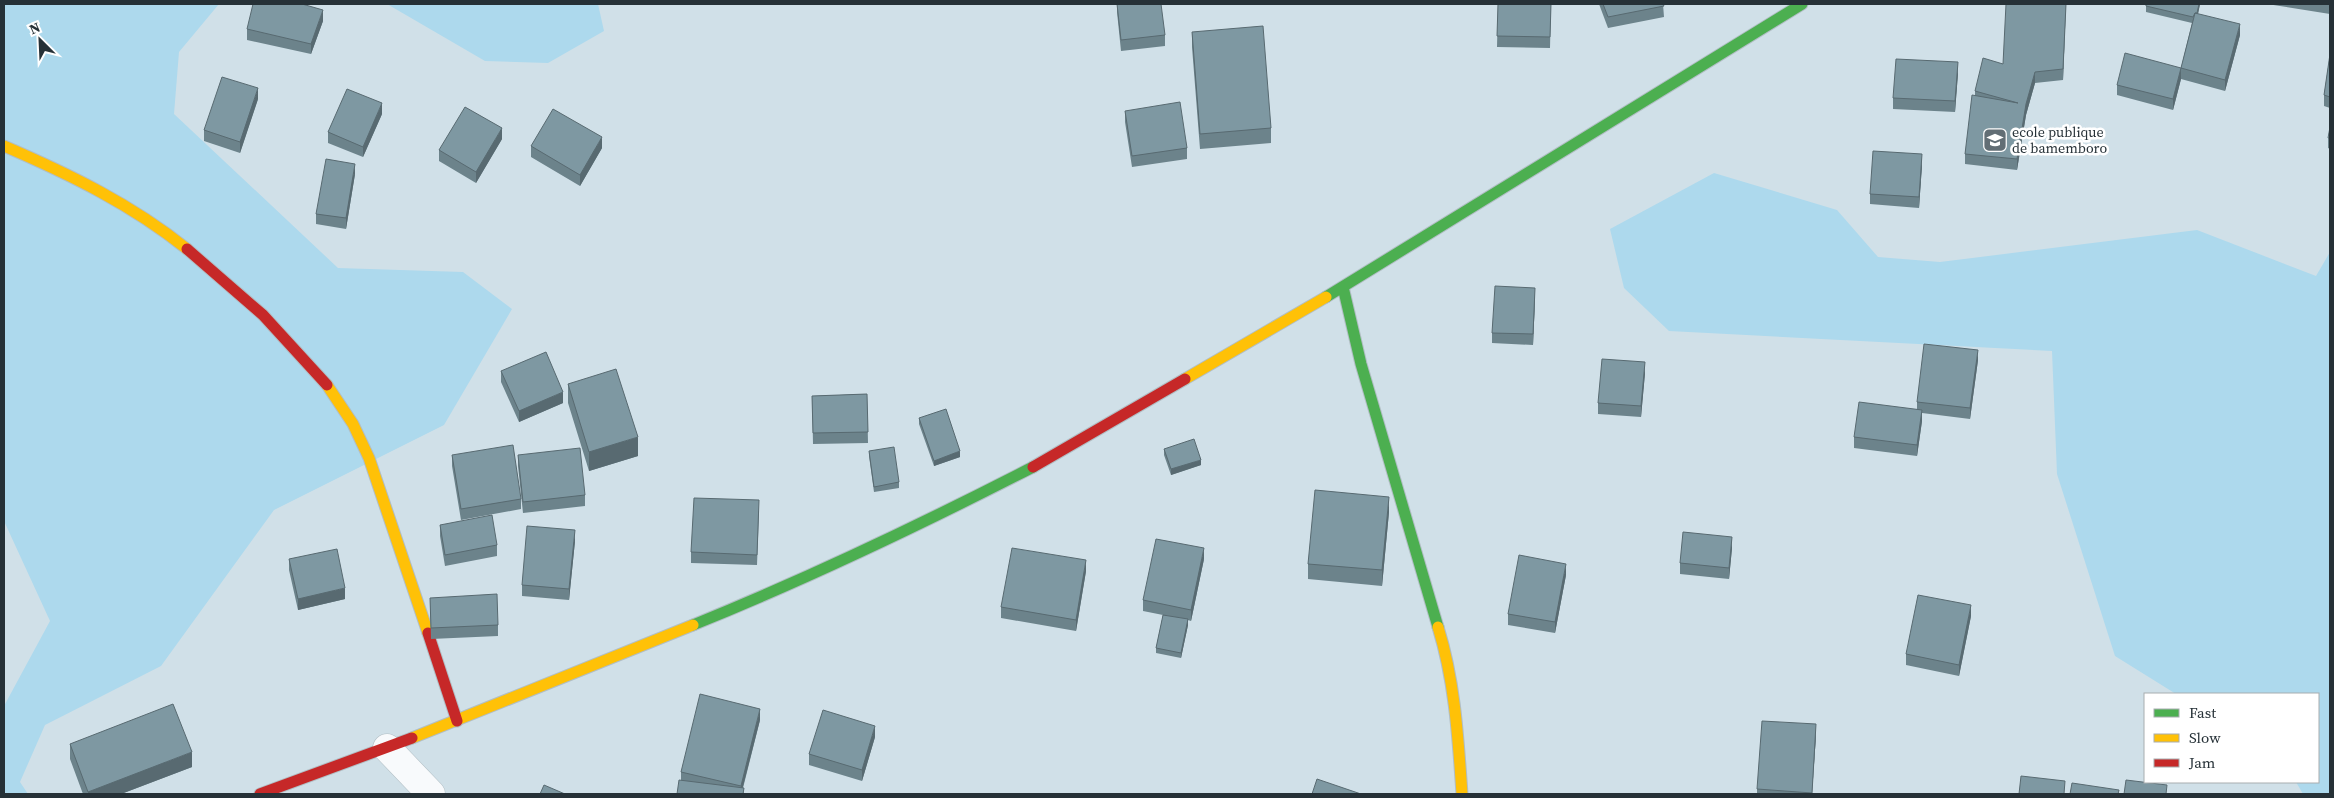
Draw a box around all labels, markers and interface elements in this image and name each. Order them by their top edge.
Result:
north arrow [15,15,65,65]
text: N [26,17,43,39]
place label: ecole publique de bamemboro [2012,122,2107,158]
school or university icon: ecole publique de bamemboro [1982,127,2008,153]
legend [2144,693,2319,783]
text: Fast [2189,702,2216,723]
text: Slow [2189,727,2221,748]
text: Jam [2188,752,2216,773]

